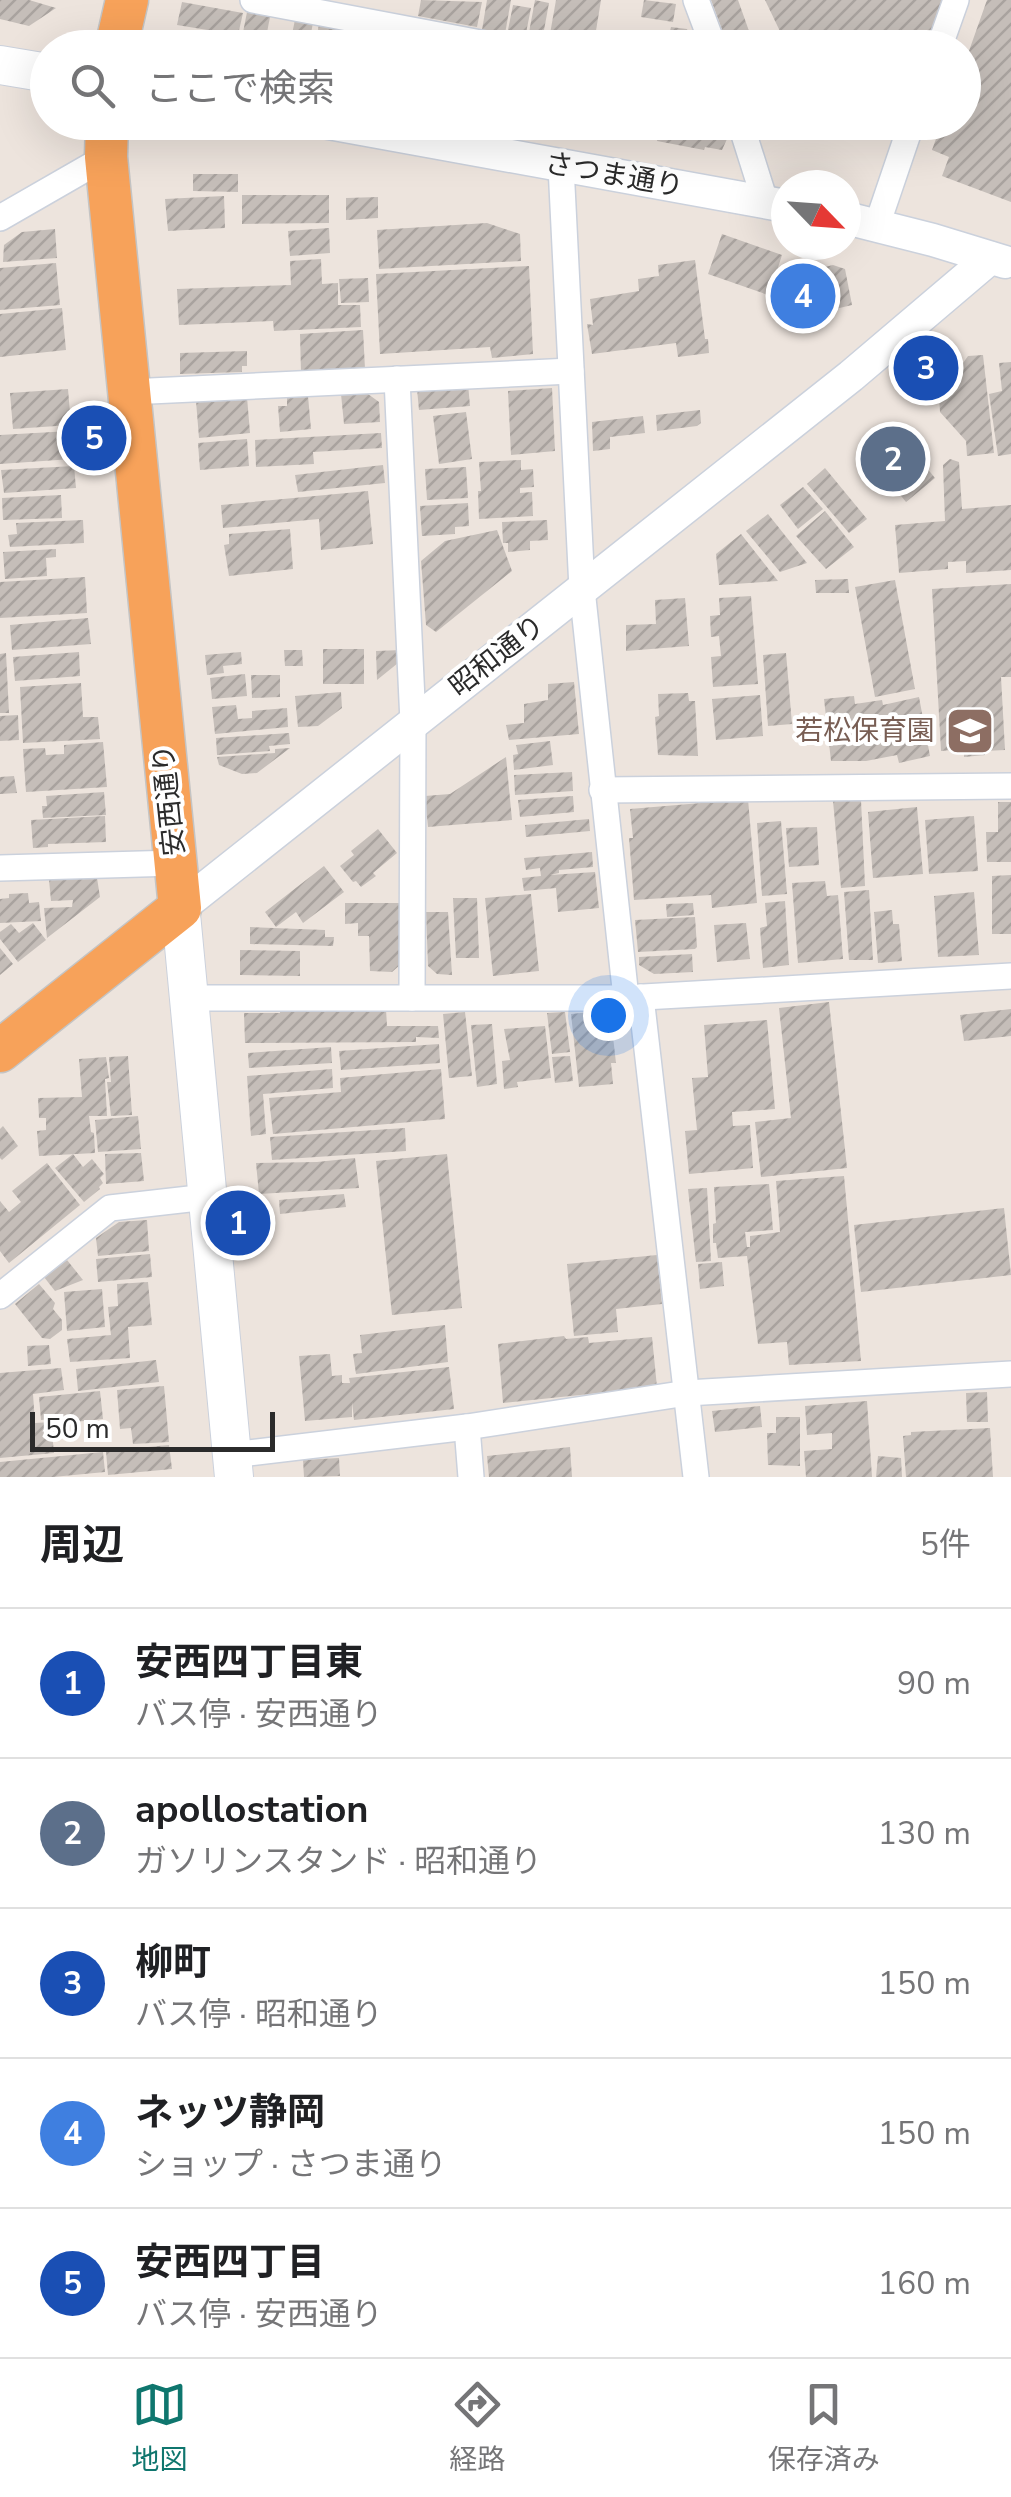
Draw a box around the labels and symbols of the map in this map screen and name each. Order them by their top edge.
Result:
street label: さつま通り [542,144,686,206]
north arrow [771,170,861,260]
pin: 4 [770,258,836,334]
pin: 3 [894,330,958,406]
pin: 5 [62,400,126,476]
pin: 2 [860,422,926,496]
street label: 昭和通り [441,607,553,705]
school or university icon: 若松保育園 [944,705,996,757]
place label: 若松保育園 [795,712,935,750]
street label: 安西通り [144,742,194,858]
your location [583,990,634,1041]
pin: 1 [206,1186,270,1260]
scale bar [30,1407,275,1452]

